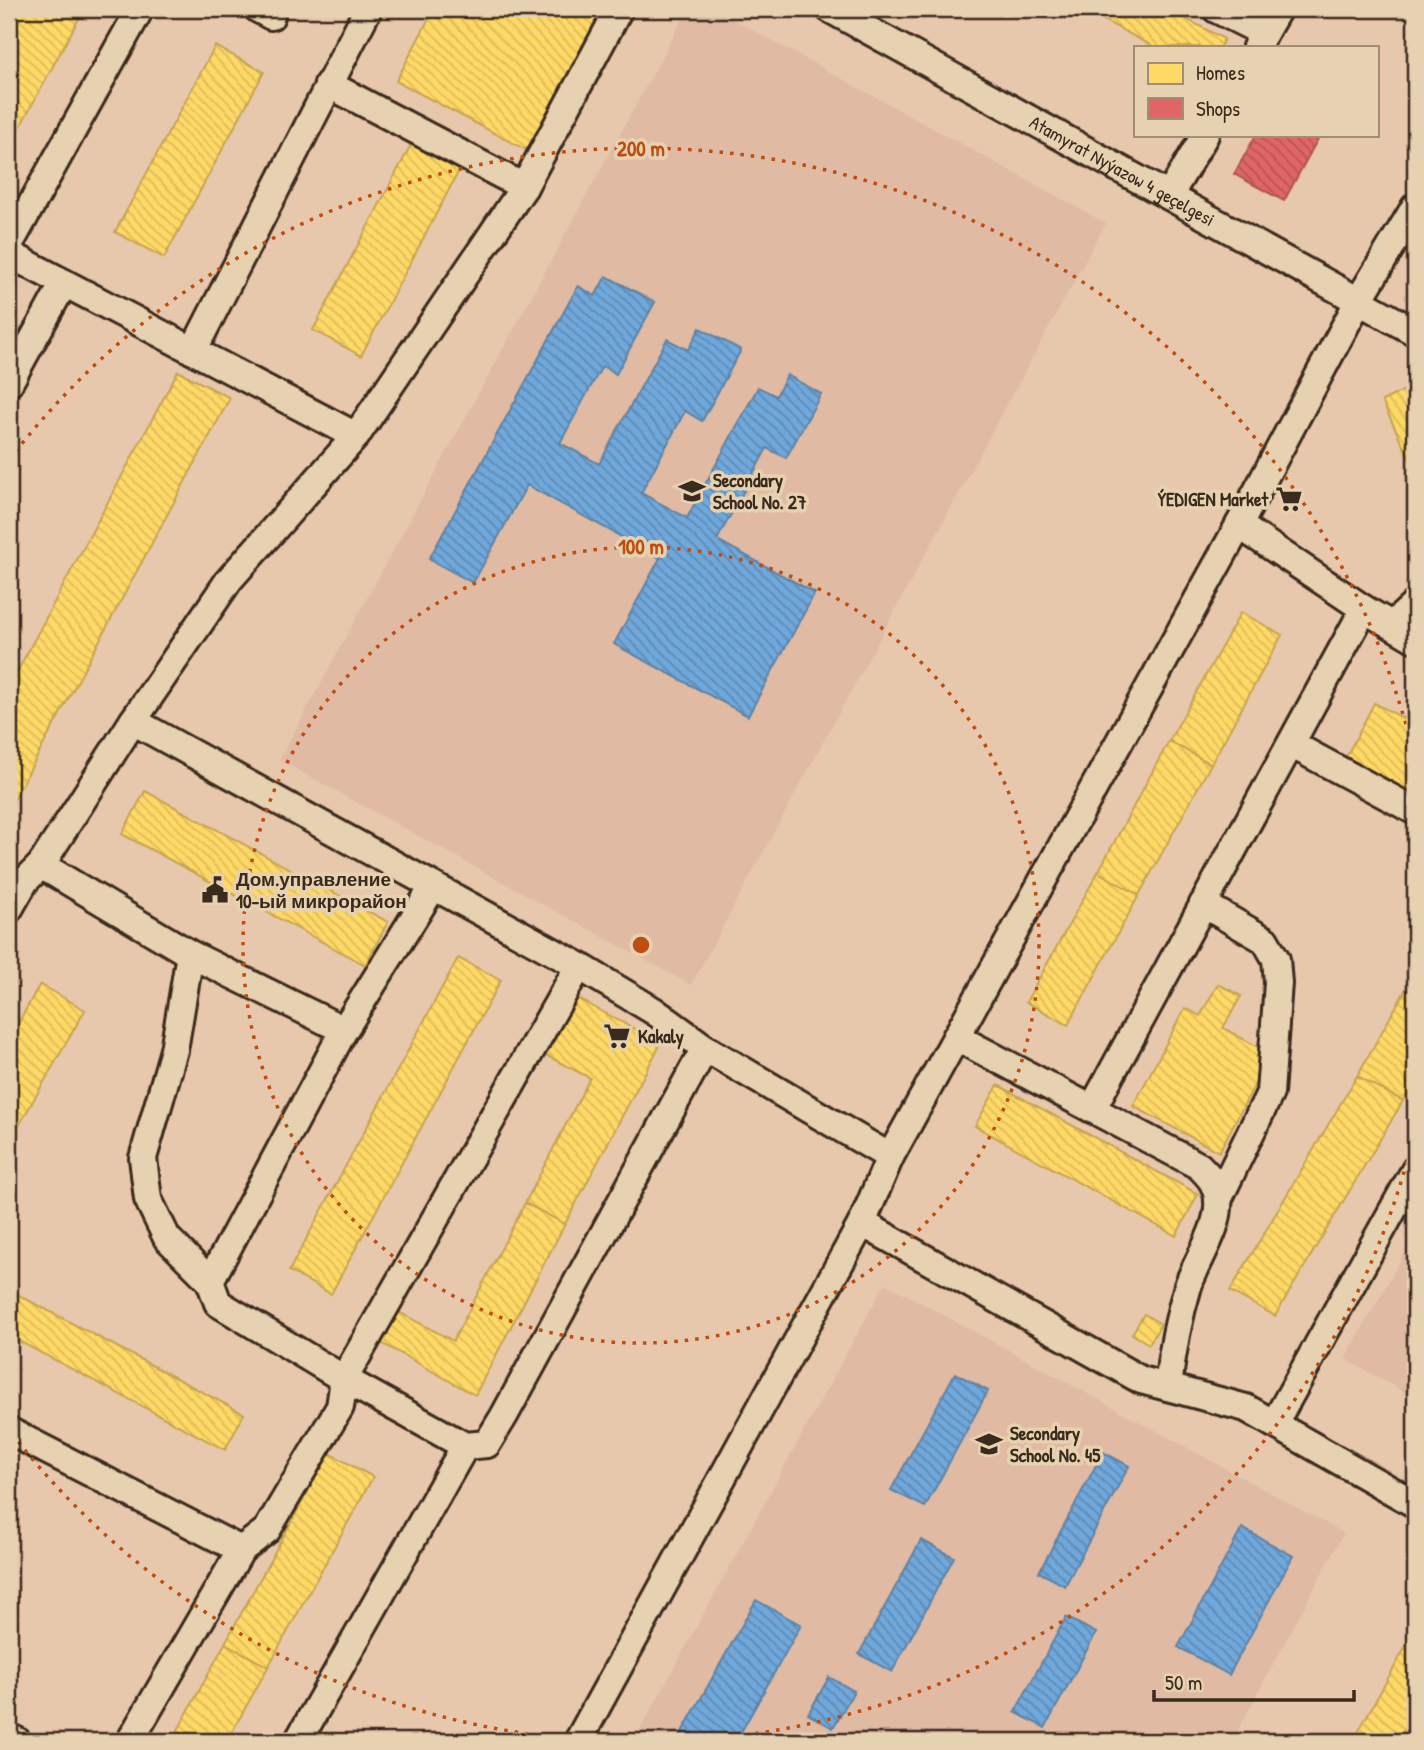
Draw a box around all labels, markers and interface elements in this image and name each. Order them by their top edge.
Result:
legend [1134,46,1378,136]
text: Homes [1196,58,1245,87]
text: Shops [1196,94,1240,123]
street label: Atamyrat Nyýazow 4 geçelgesi [1025,109,1220,232]
text: 200 m [617,134,665,163]
place label: Secondary School No. 27 [713,467,806,515]
school or university icon: Secondary School No. 27 [677,476,707,506]
supermarket icon: ÝEDIGEN Market [1274,484,1304,514]
place label: ÝEDIGEN Market [1158,486,1269,512]
text: 100 m [618,532,664,561]
place label: Дом.управление 10-ый микрорайон [236,866,407,914]
public building icon: Дом.управление 10-ый микрорайон [200,875,230,905]
centre of rings [629,933,653,957]
supermarket icon: Kakaly [602,1021,632,1051]
place label: Kakaly [638,1023,684,1050]
place label: Secondary School No. 45 [1010,1420,1101,1468]
school or university icon: Secondary School No. 45 [974,1429,1004,1459]
scale bar [1154,1659,1354,1703]
text: 50 m [1165,1668,1202,1697]

